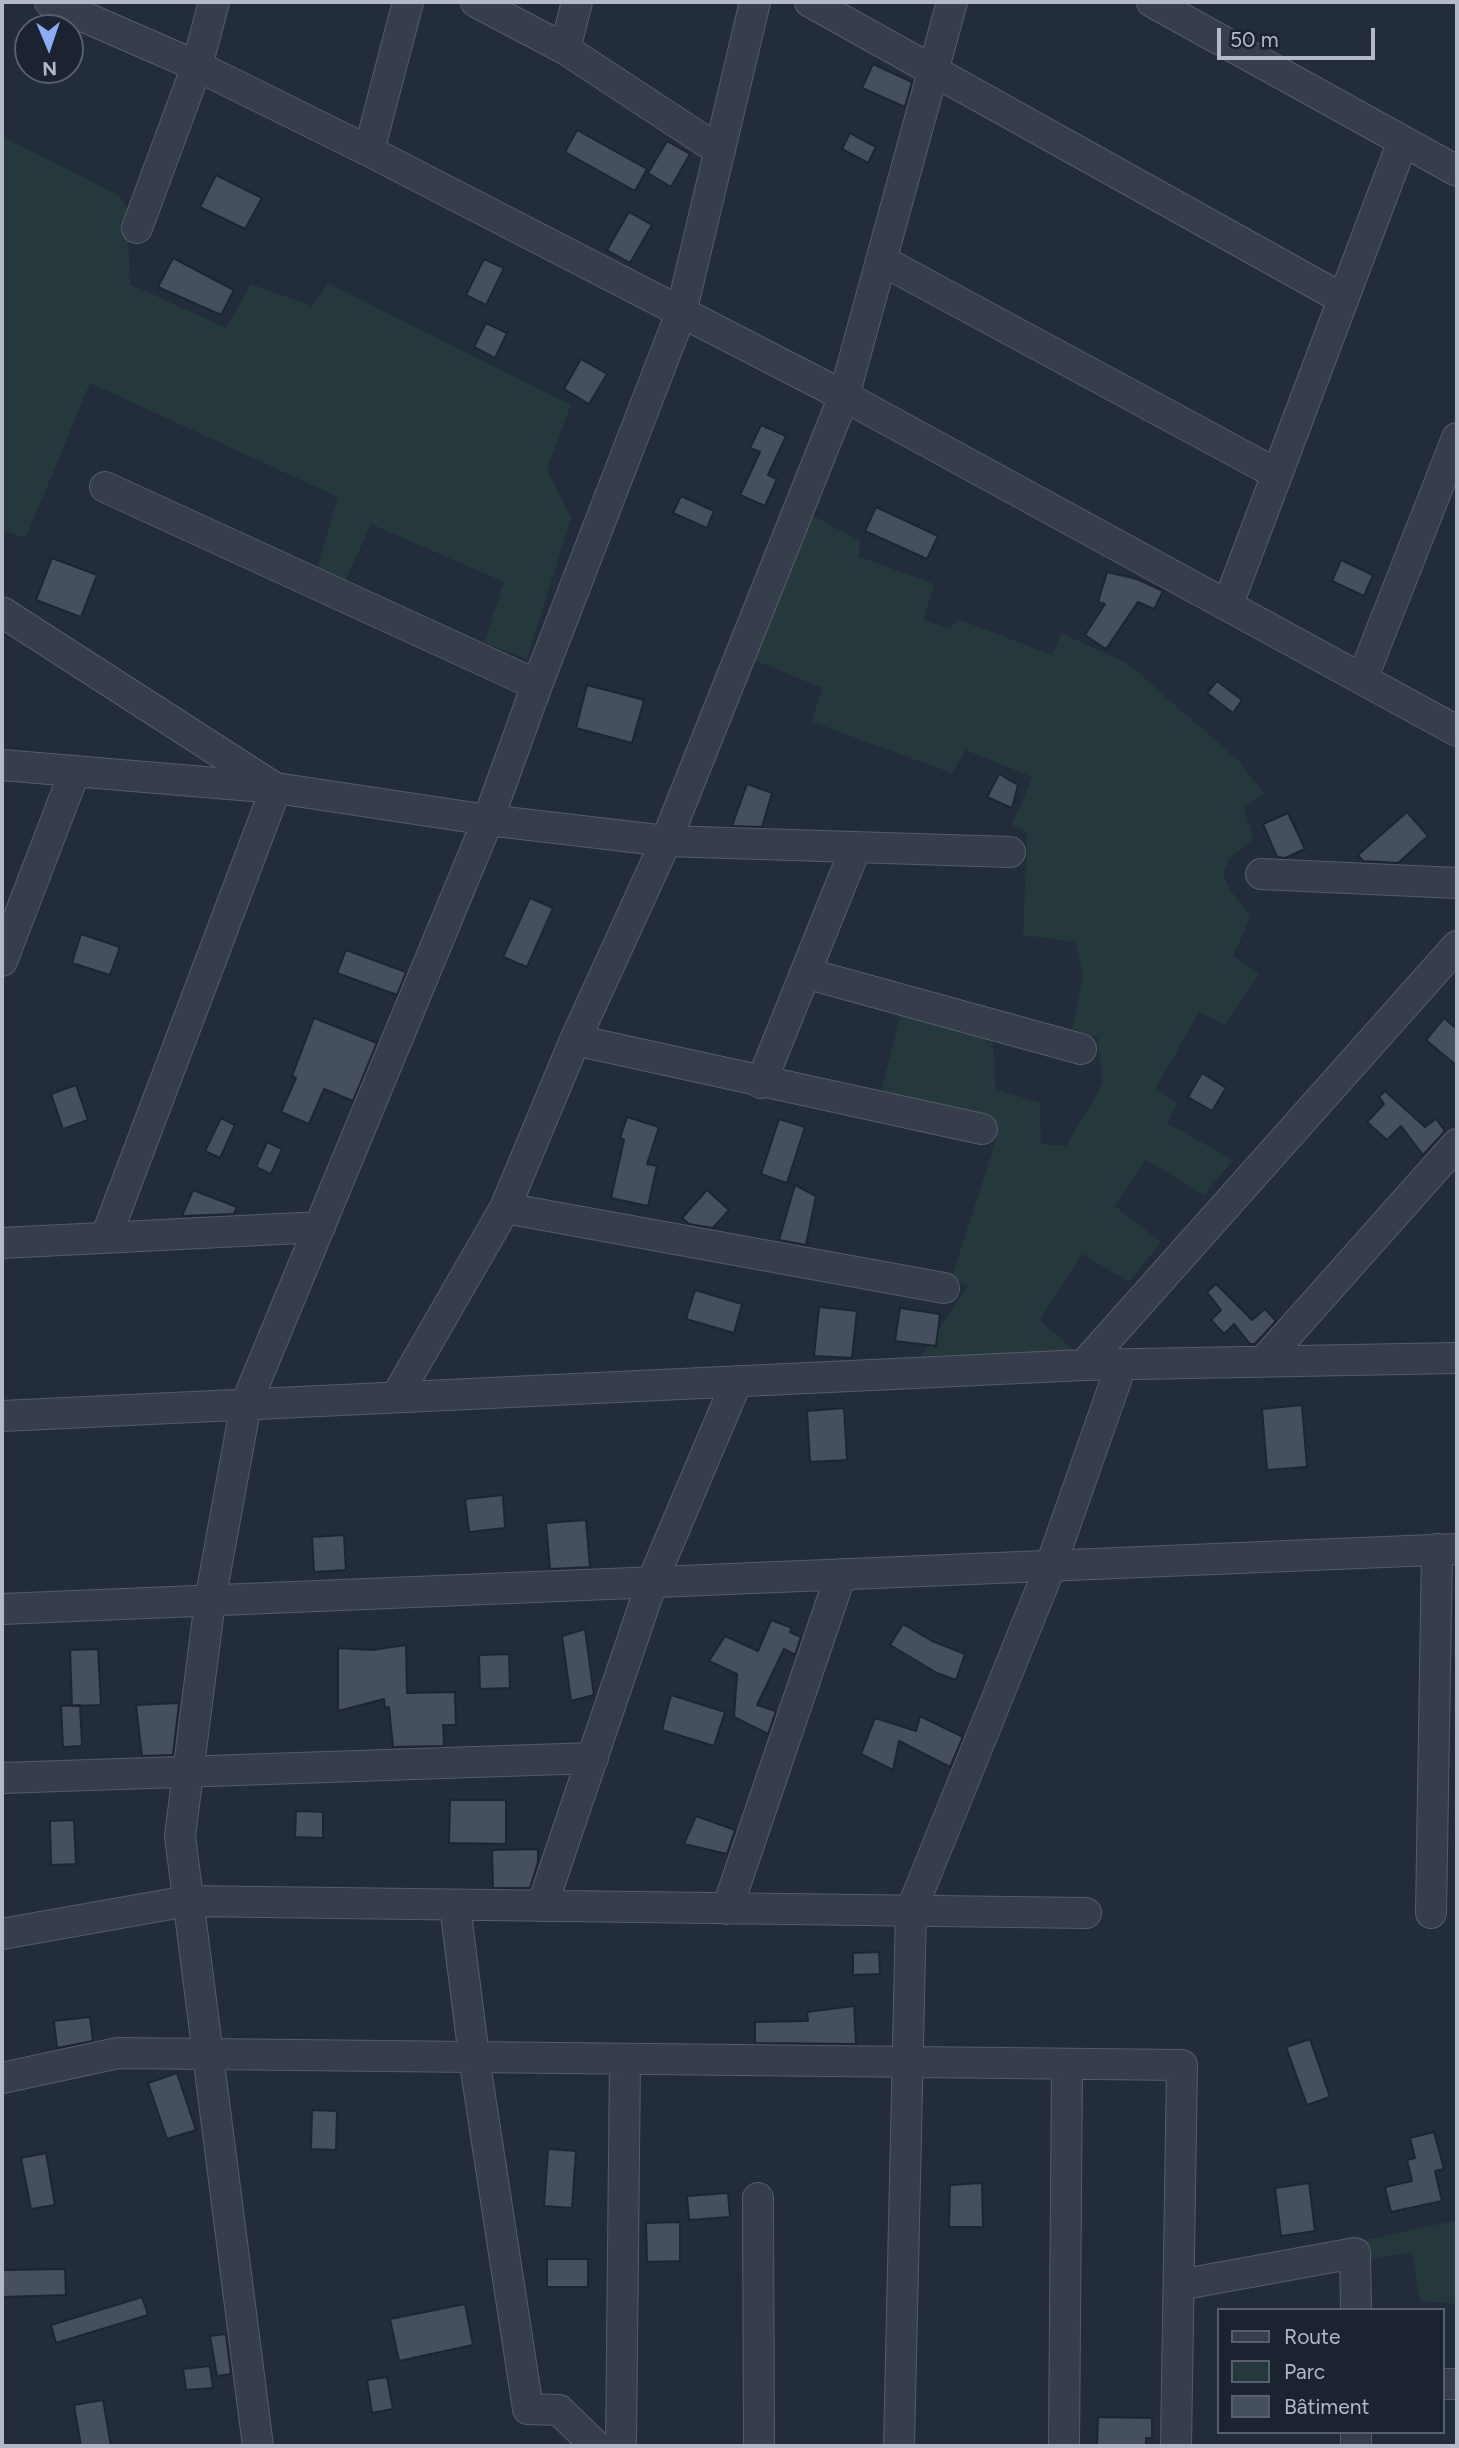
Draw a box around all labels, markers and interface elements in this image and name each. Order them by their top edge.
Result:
north arrow [14,14,84,84]
scale bar [1221,14,1378,58]
text: 50 m [1230,27,1279,52]
text: N [42,57,57,80]
legend [1218,2308,1445,2434]
text: Route [1284,2324,1340,2349]
text: Parc [1284,2359,1325,2384]
text: Bâtiment [1284,2394,1369,2419]

